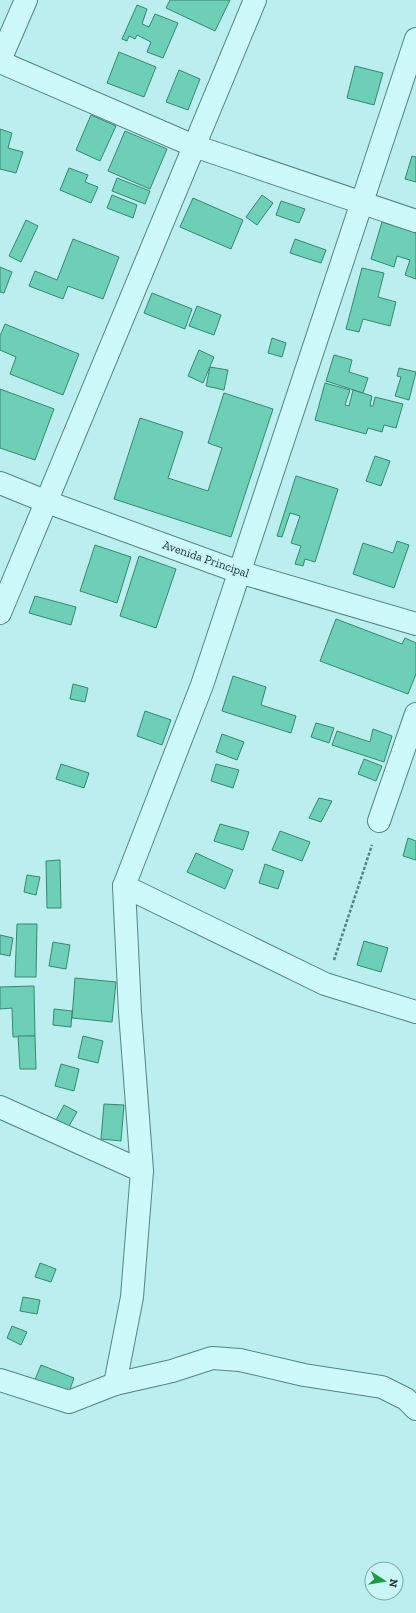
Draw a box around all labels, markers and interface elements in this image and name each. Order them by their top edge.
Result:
street label: Avenida Principal [161,538,251,580]
north arrow [364,1561,404,1601]
text: N [386,1578,401,1589]

